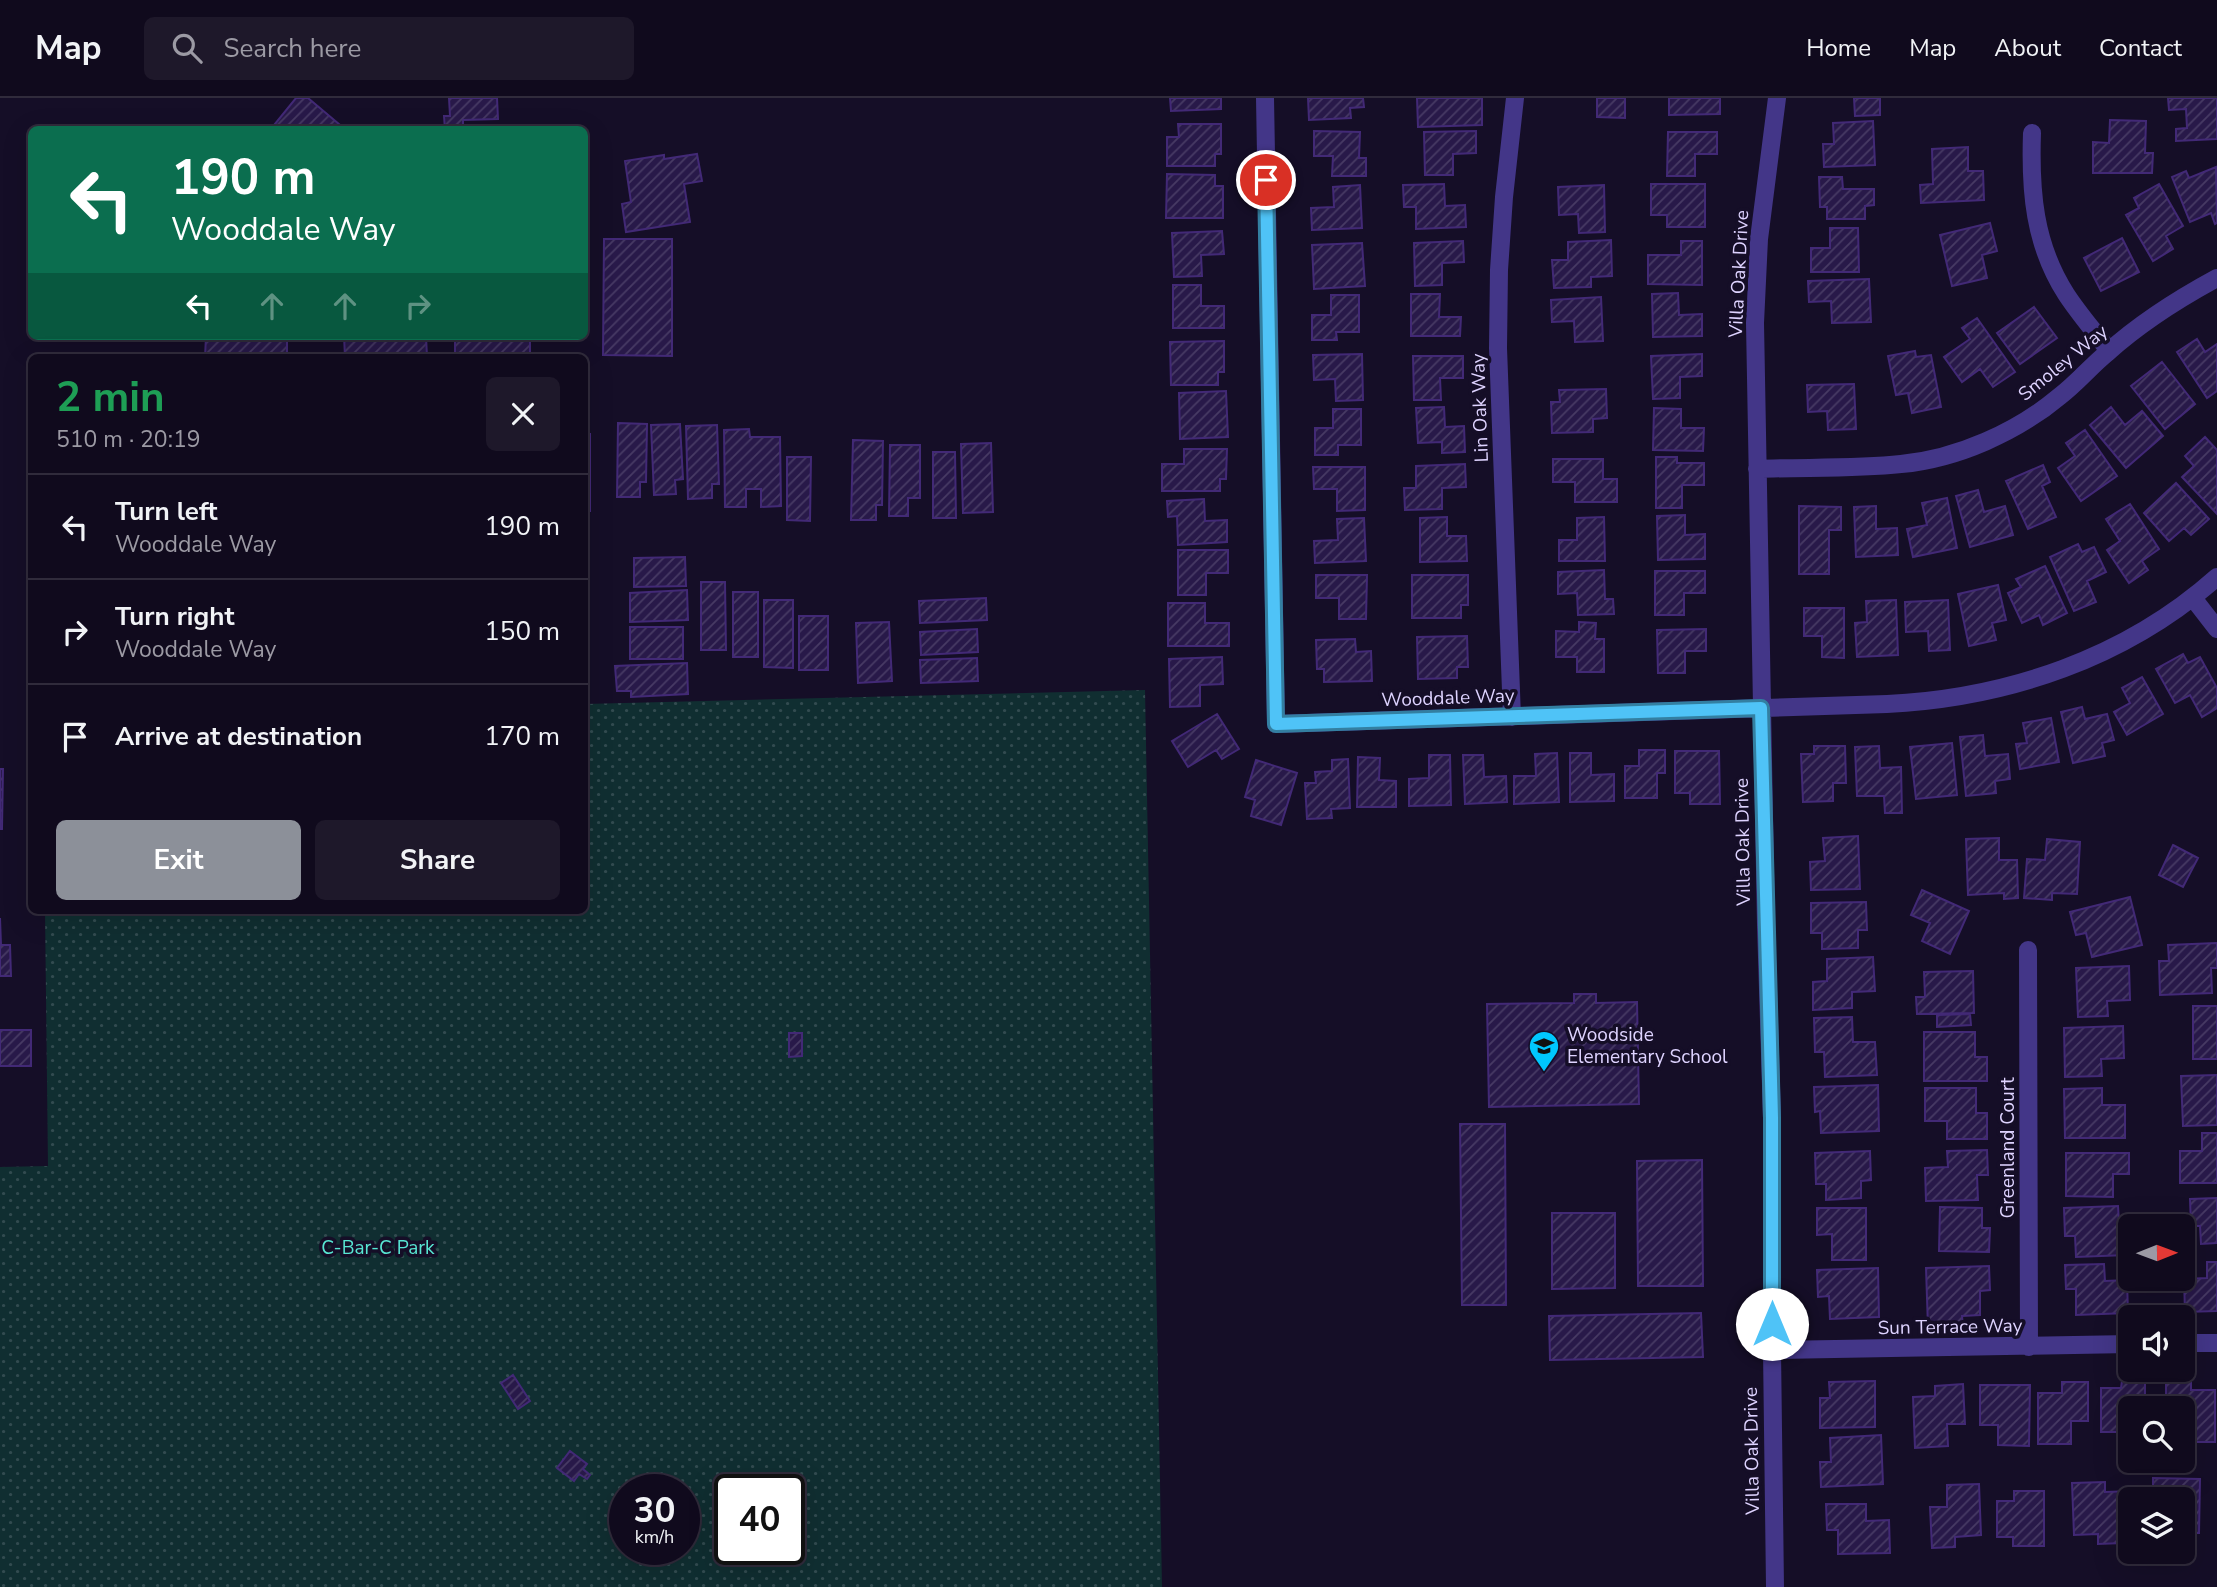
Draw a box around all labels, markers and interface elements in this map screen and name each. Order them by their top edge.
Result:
search box [144,17,634,80]
text: Map [35,26,102,71]
icon: search [168,29,206,67]
text: Search here [224,31,361,66]
text: Home [1806,32,1871,64]
text: Map [1909,32,1956,64]
text: About [1994,32,2061,64]
text: Contact [2099,32,2182,64]
text: 190 m [171,144,315,211]
pin [1236,150,1296,210]
icon: left [56,154,147,245]
icon: arrive [1247,161,1285,199]
text: Wooddale Way [171,208,395,251]
street label: Villa Oak Drive [1723,210,1755,339]
icon: left [180,287,218,325]
icon: ahead [253,287,291,325]
icon: ahead [326,287,364,325]
icon: right [399,287,437,325]
street label: Smoley Way [2013,319,2113,407]
street label: Lin Oak Way [1465,353,1495,463]
text: 2 min [56,369,165,426]
button: close [486,377,560,451]
text: 510 m · 20:19 [56,424,201,455]
text: Turn left [115,494,218,529]
icon: left [56,508,94,546]
text: 190 m [484,509,560,544]
text: Wooddale Way [115,529,276,560]
text: Turn right [115,599,234,634]
icon: right [56,613,94,651]
text: 150 m [484,614,560,649]
text: Wooddale Way [115,634,276,665]
street label: Wooddale Way [1381,683,1515,713]
icon: arrive [56,718,94,756]
text: Arrive at destination [115,719,362,754]
text: 170 m [484,719,560,754]
street label: Villa Oak Drive [1729,778,1757,907]
button: Exit [56,820,301,900]
button: Share [315,820,560,900]
place label: Woodside Elementary School [1567,1022,1728,1070]
school or university icon: Woodside Elementary School [1527,1029,1561,1073]
street label: Greenland Court [1995,1077,2021,1219]
north arrow [2118,1214,2194,1292]
map controls [2118,1214,2195,1564]
park label: C-Bar-C Park [321,1235,435,1261]
position arrow [1735,1287,1809,1361]
button: sound [2118,1305,2195,1382]
street label: Sun Terrace Way [1877,1313,2023,1341]
street label: Villa Oak Drive [1738,1387,1766,1516]
button: search [2118,1396,2195,1473]
speed limit sign: 40 [714,1474,805,1565]
text: 30 [633,1487,676,1534]
button: layers [2118,1487,2195,1564]
text: km/h [635,1525,674,1549]

